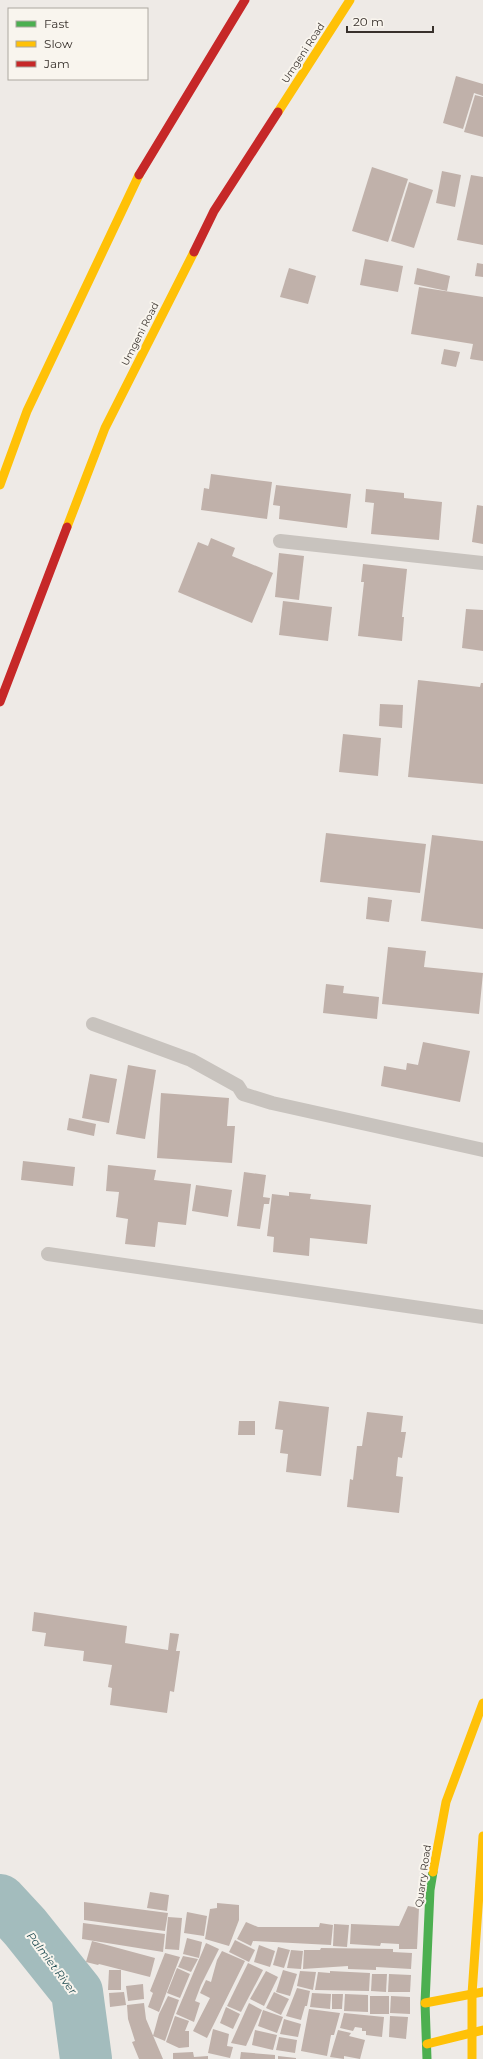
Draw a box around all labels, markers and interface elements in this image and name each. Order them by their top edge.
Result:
legend [8,8,148,80]
scale bar [347,8,433,34]
text: 20 m [353,14,384,29]
text: Fast [44,16,69,31]
street label: Umgeni Road [279,20,327,86]
text: Slow [44,36,73,51]
text: Jam [43,56,70,71]
street label: Umgeni Road [118,300,162,368]
street label: Quarry Road [412,1844,434,1908]
water label: Palmiet River [24,1929,80,1997]

